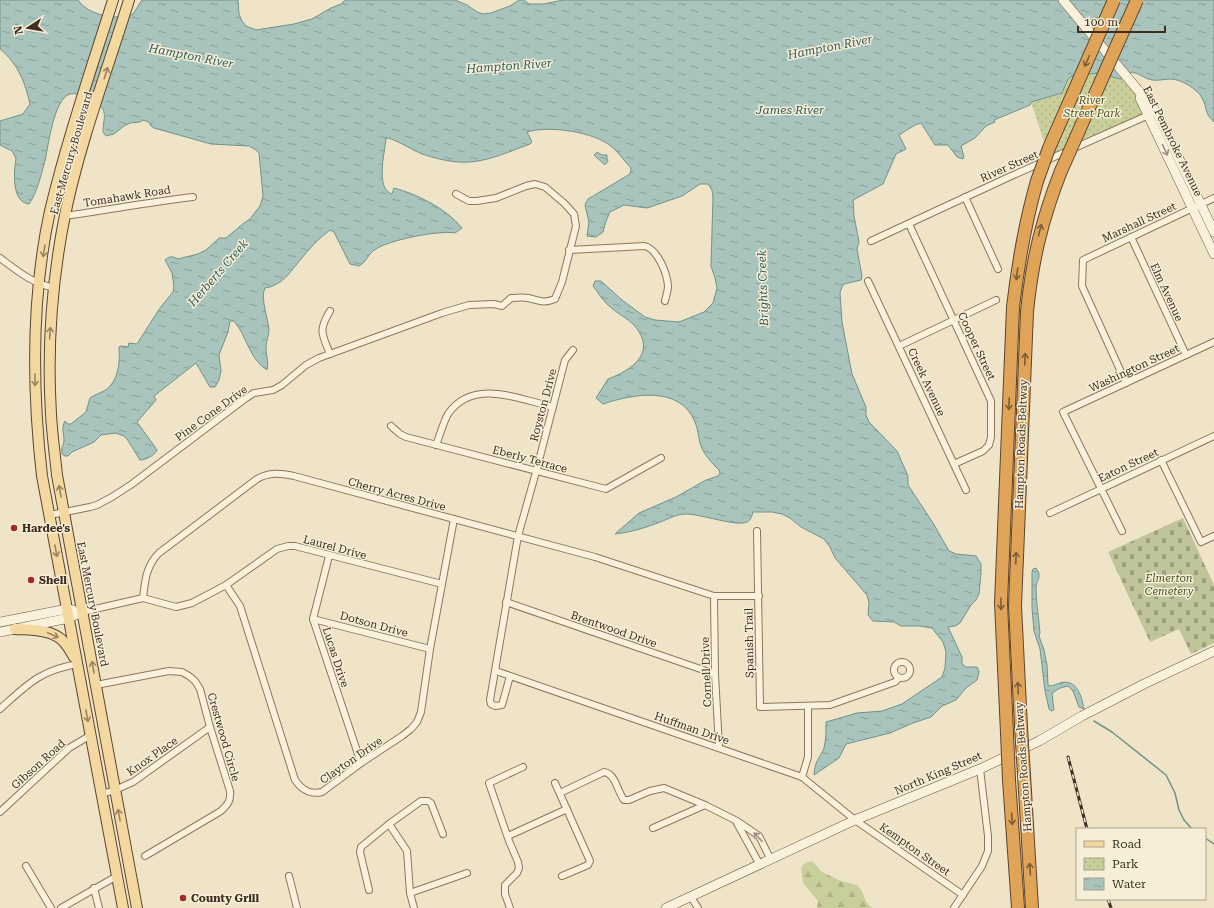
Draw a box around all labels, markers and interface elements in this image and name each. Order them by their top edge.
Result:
north arrow [8,8,48,48]
scale bar [1078,8,1165,34]
text: 100 m [1084,15,1118,29]
text: N [11,24,26,35]
water label: Hampton River [786,32,874,62]
water label: Hampton River [147,41,235,71]
one-way arrow [1083,55,1090,67]
water label: Hampton River [465,56,552,76]
one-way arrow [103,67,110,80]
street label: East Pembroke Avenue [1140,84,1205,198]
street label: East Mercury Boulevard [48,90,95,216]
park label: River Street Park [1062,94,1121,120]
water label: James River [755,103,824,117]
one-way arrow [1162,144,1169,156]
street label: River Street [978,148,1040,185]
street label: Tomahawk Road [83,183,172,210]
street label: Marshall Street [1100,200,1178,245]
one-way arrow [1037,224,1045,237]
water label: Herberts Creek [185,236,251,310]
one-way arrow [40,244,48,257]
water label: Brights Creek [755,249,771,327]
street label: Elm Avenue [1147,261,1186,323]
one-way arrow [1013,267,1021,280]
street label: Cooper Street [955,310,998,382]
one-way arrow [47,327,54,340]
street label: Washington Street [1087,342,1181,395]
street label: Creek Avenue [905,346,948,418]
one-way arrow [1021,353,1029,366]
street label: Royston Drive [528,367,559,443]
one-way arrow [31,373,39,386]
street label: Hampton Roads Beltway [1013,378,1030,509]
street label: Pine Cone Drive [173,383,250,444]
one-way arrow [1005,397,1013,410]
street label: Eberly Terrace [491,443,569,476]
street label: Eaton Street [1096,446,1160,485]
street label: Cherry Acres Drive [347,475,447,514]
one-way arrow [55,485,63,498]
place label: Hardee's [22,522,70,535]
marker: Hardee's [9,523,19,533]
street label: Laurel Drive [302,533,368,562]
street label: East Mercury Boulevard [74,541,111,668]
one-way arrow [53,544,61,557]
one-way arrow [1012,552,1020,565]
park label: Elmerton Cemetery [1144,572,1194,598]
place label: Shell [39,574,67,587]
marker: Shell [26,575,36,585]
one-way arrow [997,597,1005,610]
street label: Spanish Trail [742,607,757,678]
street label: Dotson Drive [338,609,409,640]
street label: Brentwood Drive [569,609,659,650]
street label: Lucas Drive [320,625,351,689]
one-way arrow [47,632,59,640]
street label: Cornell Drive [699,637,714,707]
one-way arrow [88,661,96,674]
one-way arrow [1015,682,1022,695]
street label: Crestwood Circle [205,691,242,783]
street label: Hampton Roads Beltway [1012,701,1035,832]
one-way arrow [84,709,92,722]
street label: Huffman Drive [653,710,731,747]
street label: Knox Place [124,734,180,779]
street label: Clayton Drive [318,734,385,787]
street label: Gibson Road [9,737,68,792]
street label: North King Street [893,749,984,798]
one-way arrow [115,809,123,822]
one-way arrow [1008,812,1016,825]
street label: Kempton Street [877,820,953,879]
legend [1076,828,1206,900]
one-way arrow [753,832,762,842]
text: Road [1112,837,1142,851]
text: Park [1112,857,1139,871]
one-way arrow [1026,863,1033,876]
text: Water [1112,877,1146,891]
place label: County Grill [191,892,259,905]
marker: County Grill [178,893,188,903]

